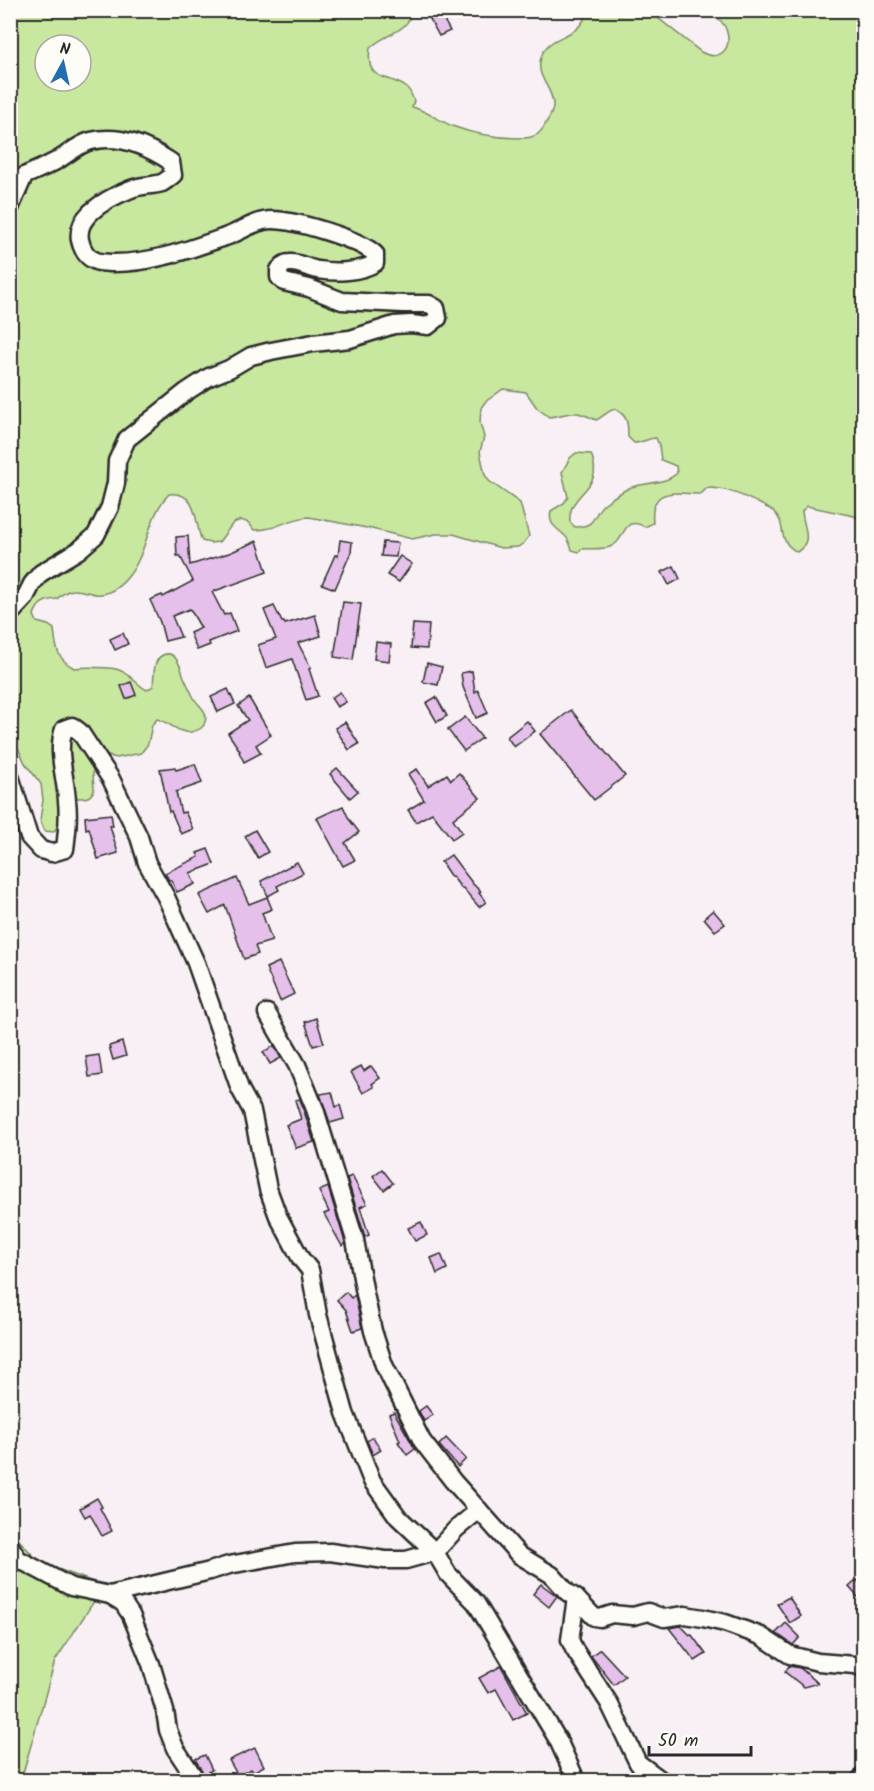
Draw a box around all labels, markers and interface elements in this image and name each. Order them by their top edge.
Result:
north arrow [33,33,93,93]
text: N [58,37,72,63]
scale bar [649,1719,751,1757]
text: 50 m [658,1727,698,1756]

